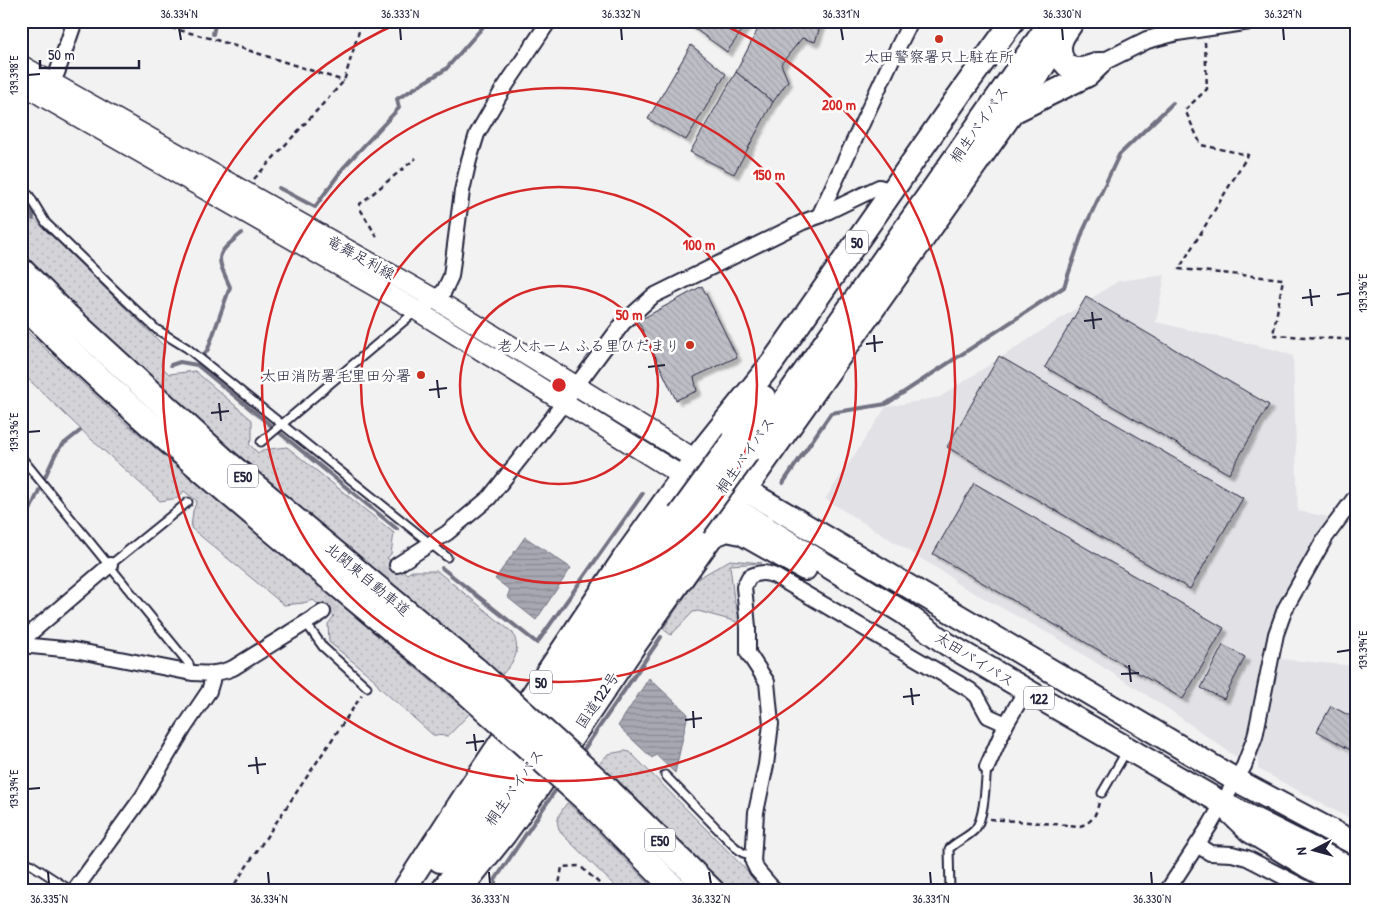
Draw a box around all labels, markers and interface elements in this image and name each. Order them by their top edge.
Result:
text: 36.334°N [160,5,198,22]
text: 36.333°N [381,5,419,22]
text: 36.332°N [602,5,640,22]
text: 36.331°N [822,5,860,22]
text: 36.330°N [1043,5,1081,22]
text: 36.329°N [1264,5,1302,22]
marker: 太田警察署只上駐在所 [933,33,945,45]
scale bar [40,38,139,70]
text: 50 m [48,44,75,65]
place label: 太田警察署只上駐在所 [864,46,1014,67]
text: 139.398°E [5,54,22,95]
street label: 桐生バイパス [945,81,1013,167]
text: 200 m [822,94,856,115]
text: 150 m [753,164,785,185]
street label: 竜舞足利線 [323,230,399,284]
road number: 50 [846,230,868,253]
text: 100 m [683,234,715,255]
text: 139.396°E [1354,273,1371,313]
text: 50 m [616,304,642,325]
place label: 老人ホーム ふる里ひだまり [497,335,680,356]
marker: 老人ホーム ふる里ひだまり [684,339,696,351]
place label: 太田消防署毛里田分署 [261,365,411,386]
marker: 太田消防署毛里田分署 [415,369,427,381]
centre of rings [550,376,568,394]
text: 139.396°E [5,412,22,452]
street label: 桐生バイパス [711,412,779,498]
road number: E50 [228,464,258,488]
street label: 北関東自動車道 [321,537,415,621]
street label: 太田バイパス [931,626,1019,692]
text: 139.394°E [1354,630,1371,670]
street label: 国道122号 [570,667,624,733]
road number: 50 [530,670,552,694]
road number: 122 [1024,686,1054,710]
street label: 桐生バイパス [480,744,548,830]
text: 139.394°E [5,769,22,809]
north arrow [1290,824,1340,874]
road number: E50 [645,828,675,852]
text: N [1291,846,1310,856]
text: 36.335°N [30,890,68,907]
text: 36.334°N [250,890,288,907]
text: 36.333°N [471,890,509,907]
text: 36.332°N [692,890,730,907]
text: 36.331°N [912,890,950,907]
text: 36.330°N [1133,890,1171,907]

